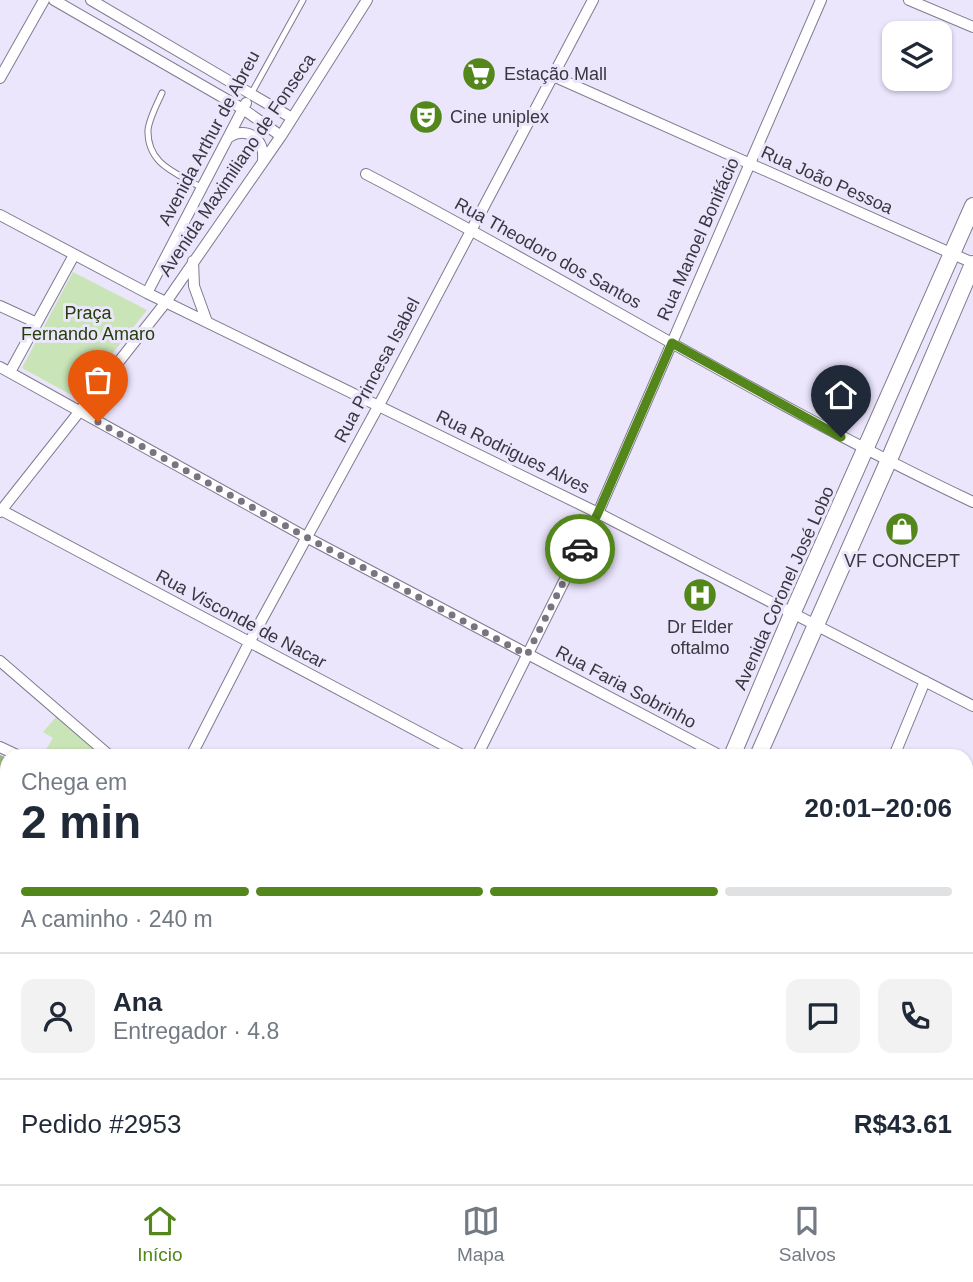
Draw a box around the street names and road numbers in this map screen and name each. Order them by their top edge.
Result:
street label: Avenida Arthur de Abreu [154,47,264,229]
street label: Avenida Maximiliano de Fonseca [155,49,320,280]
street label: Rua João Pessoa [758,142,897,218]
street label: Rua Manoel Bonifácio [653,154,743,324]
street label: Rua Theodoro dos Santos [451,193,645,313]
street label: Rua Princesa Isabel [330,294,424,446]
street label: Rua Rodrigues Alves [433,406,593,498]
street label: Avenida Coronel José Lobo [730,483,838,693]
street label: Rua Visconde de Nacar [153,566,329,672]
street label: Rua Faria Sobrinho [552,642,700,732]

